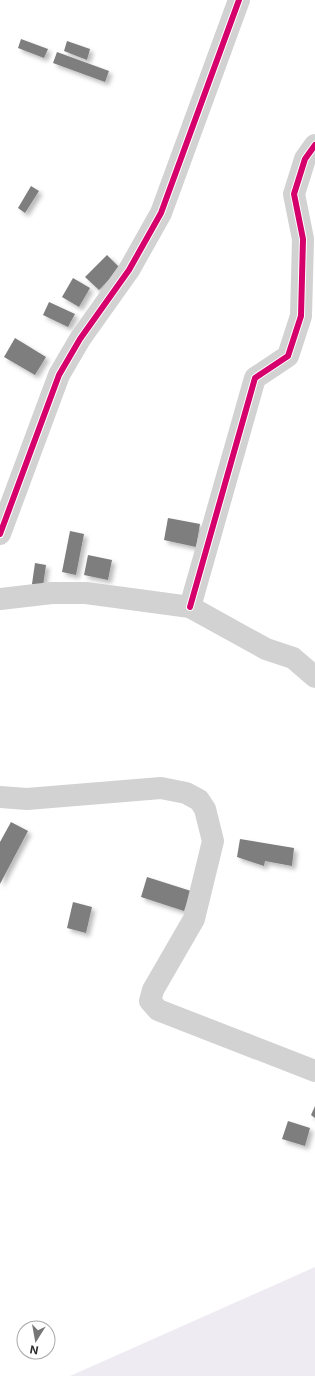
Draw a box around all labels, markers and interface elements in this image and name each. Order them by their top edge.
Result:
north arrow [16,1320,56,1360]
text: N [29,1342,40,1357]

